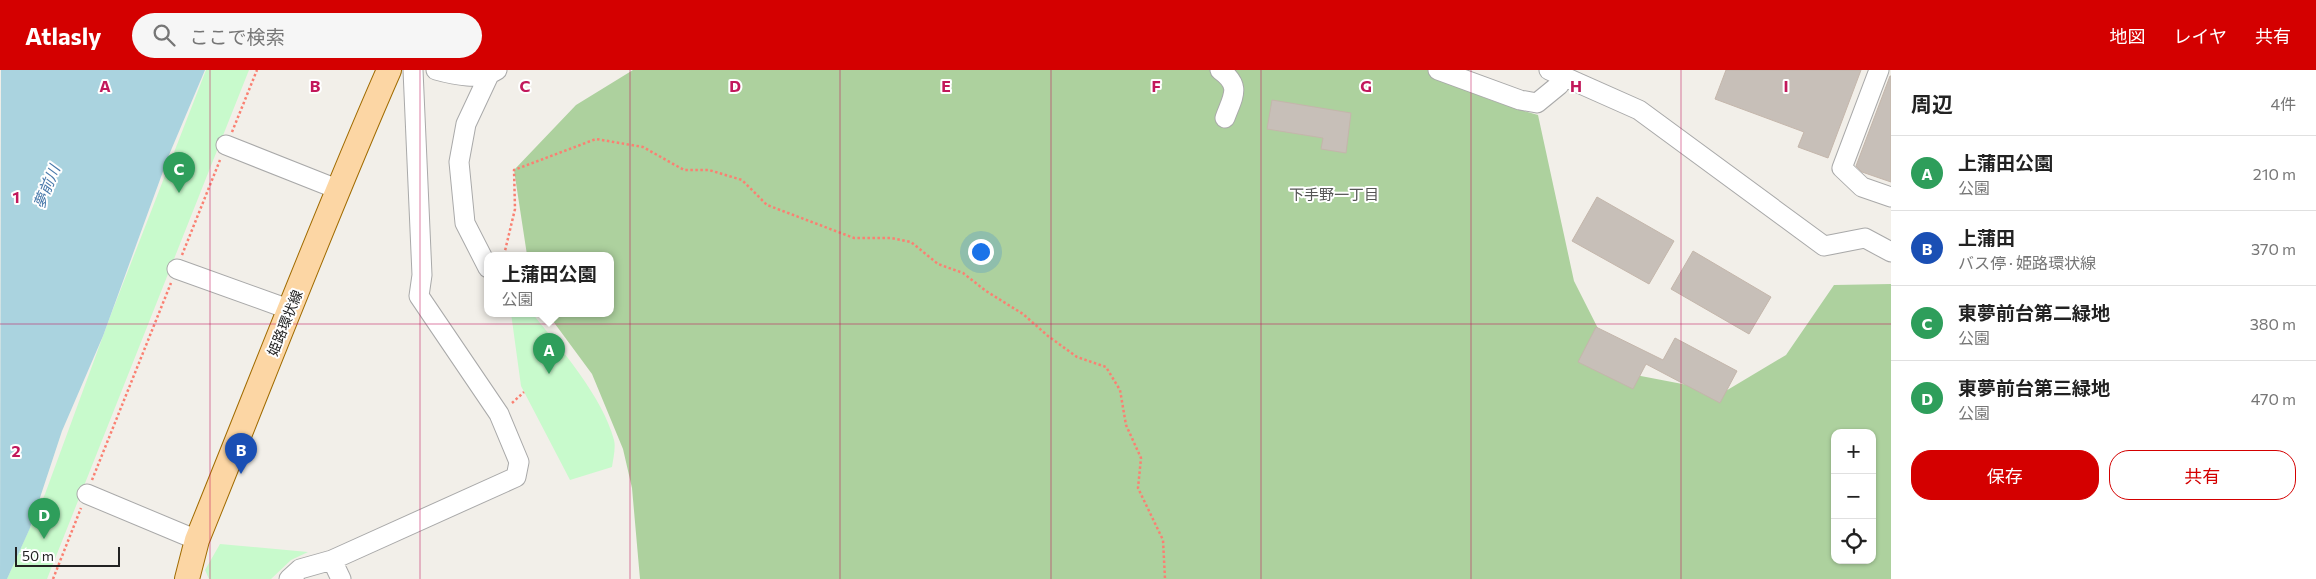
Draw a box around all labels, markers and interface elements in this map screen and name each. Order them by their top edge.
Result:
search box [132,13,482,58]
text: Atlasly [25,21,102,50]
icon: search [150,21,178,49]
text: ここで検索 [190,25,285,48]
text: 地図 [2110,25,2146,47]
text: レイヤ [2174,25,2227,47]
text: 共有 [2255,25,2291,47]
text: A [99,76,111,95]
text: B [310,76,321,95]
text: C [520,76,531,95]
text: D [729,76,741,95]
text: E [941,76,951,95]
text: F [1151,76,1161,95]
text: G [1360,76,1372,95]
text: H [1570,76,1582,95]
text: I [1783,76,1789,95]
text: 周辺 [1911,91,1953,116]
text: 4件 [2270,94,2296,113]
text: 上蒲田公園 [1958,151,2053,174]
pin: C [163,152,195,193]
water label: 夢前川 [29,161,64,211]
text: A [1921,164,1933,183]
text: 210 m [2253,164,2296,183]
text: 公園 [1958,178,1990,197]
district label: 下手野一丁目 [1289,185,1379,203]
text: 1 [12,187,20,206]
text: 上蒲田 [1958,226,2015,249]
your location [968,239,994,265]
text: B [1922,239,1932,258]
text: 370 m [2251,239,2296,258]
popup [484,252,614,317]
text: バス停 · 姫路環状線 [1958,253,2096,272]
text: 上蒲田公園 [501,262,597,285]
street label: 姫路環状線 [264,287,306,358]
text: 公園 [501,289,534,308]
text: 東夢前台第二緑地 [1958,301,2110,324]
text: C [1922,314,1932,333]
text: 380 m [2250,314,2296,333]
text: 公園 [1958,328,1990,347]
pin: A [533,333,565,374]
text: 東夢前台第三緑地 [1958,376,2110,399]
text: D [1921,389,1933,408]
text: 470 m [2251,389,2296,408]
text: 公園 [1958,403,1990,422]
map controls [1831,429,1876,564]
button: + [1831,429,1876,474]
pin: B [225,433,257,474]
text: 2 [11,441,21,460]
button: 保存 [1911,450,2099,500]
button: 共有 [2109,450,2296,500]
button: − [1831,474,1876,519]
pin: D [28,498,60,539]
button: locate [1831,519,1876,564]
scale bar [15,544,120,567]
text: 50 m [22,547,54,564]

